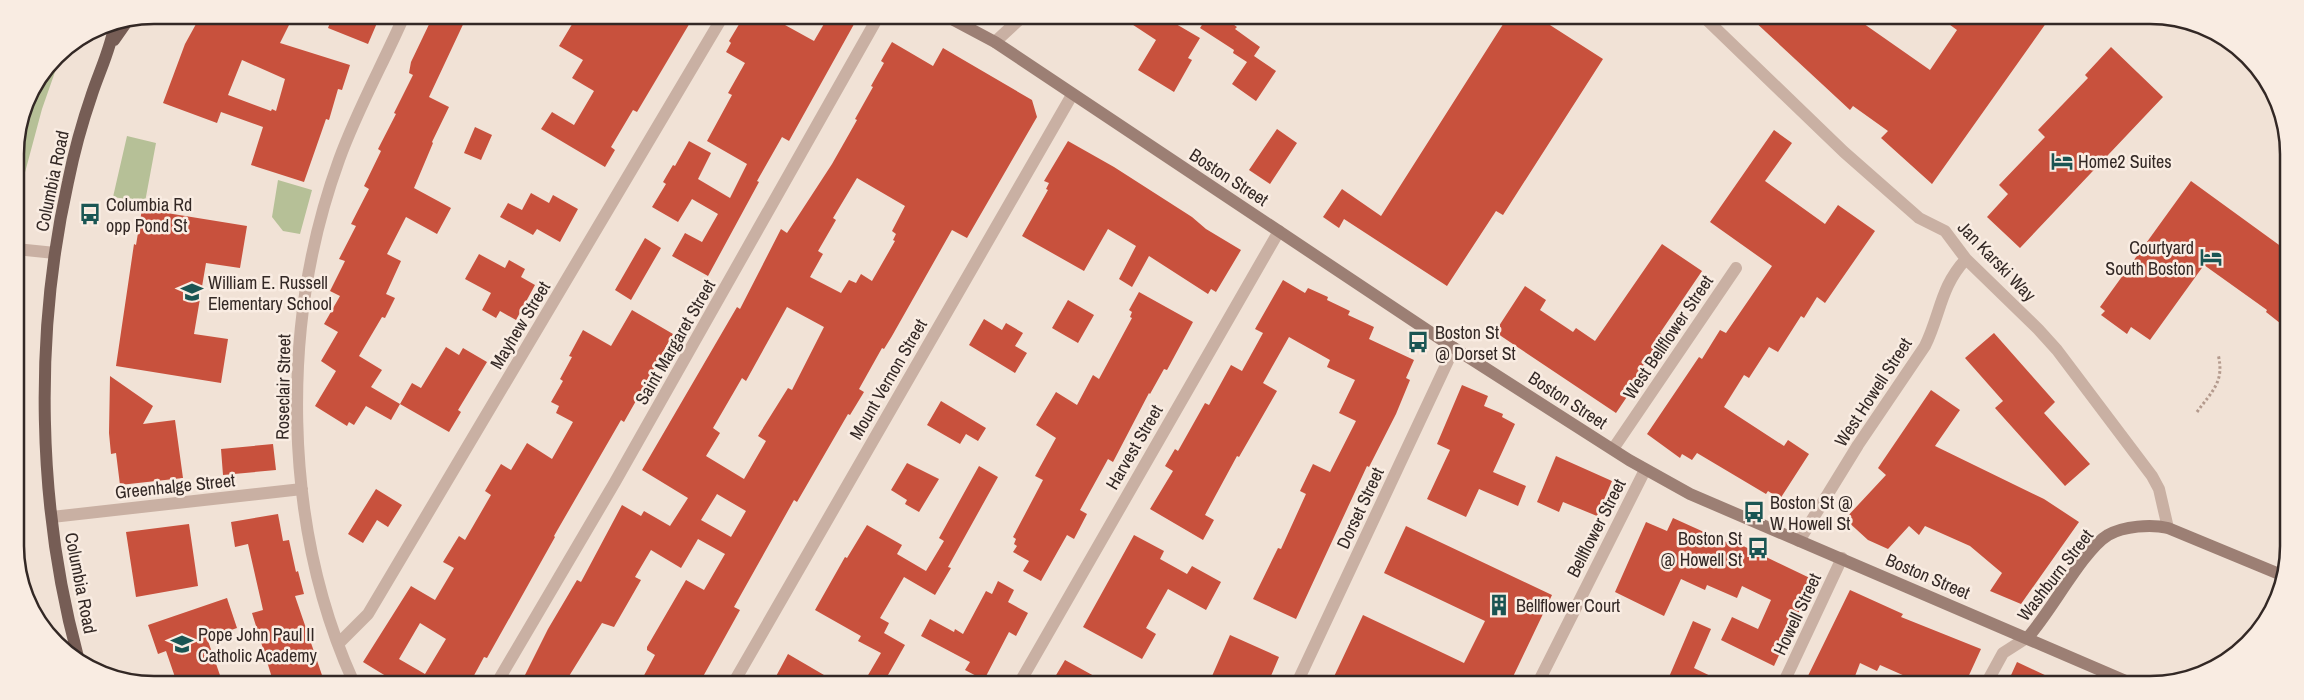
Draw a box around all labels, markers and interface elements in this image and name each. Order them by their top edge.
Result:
street label: Columbia Road [29,128,75,234]
street label: Boston Street [1185,142,1273,212]
hotel icon: Home2 Suites [2049,148,2075,174]
place label: Home2 Suites [2078,149,2172,174]
place label: Columbia Rd opp Pond St [106,192,192,238]
bus stop icon: Columbia Rd opp Pond St [77,201,103,227]
street label: Jan Karski Way [1952,215,2042,307]
place label: Courtyard South Boston [2105,235,2194,281]
hotel icon: Courtyard South Boston [2198,244,2224,270]
place label: William E. Russell Elementary School [208,270,332,316]
street label: West Bellflower Street [1617,270,1719,404]
street label: Saint Margaret Street [629,275,721,409]
street label: Mayhew Street [484,276,556,374]
school or university icon: William E. Russell Elementary School [179,279,205,305]
street label: Mount Vernon Street [843,314,933,444]
place label: Boston St @ Dorset St [1435,320,1516,366]
bus stop icon: Boston St @ Dorset St [1405,329,1431,355]
street label: West Howell Street [1828,333,1918,451]
street label: Roseclair Street [270,334,296,440]
street label: Boston Street [1524,365,1612,435]
street label: Harvest Street [1100,400,1168,494]
street label: Dorset Street [1330,463,1390,553]
street label: Greenhalge Street [114,467,236,505]
street label: Bellflower Street [1560,474,1632,582]
place label: Boston St @ W Howell St [1770,490,1853,536]
bus stop icon: Boston St @ W Howell St [1741,499,1767,525]
street label: Washburn Street [2011,524,2099,626]
place label: Boston St @ Howell St [1661,526,1742,572]
street label: Columbia Road [59,530,103,636]
bus stop icon: Boston St @ Howell St [1745,535,1771,561]
street label: Boston Street [1882,547,1974,605]
street label: Howell Street [1767,569,1827,659]
building icon: Bellflower Court [1486,592,1512,618]
place label: Bellflower Court [1516,593,1620,618]
place label: Pope John Paul II Catholic Academy [198,622,318,668]
school or university icon: Pope John Paul II Catholic Academy [169,631,195,657]

